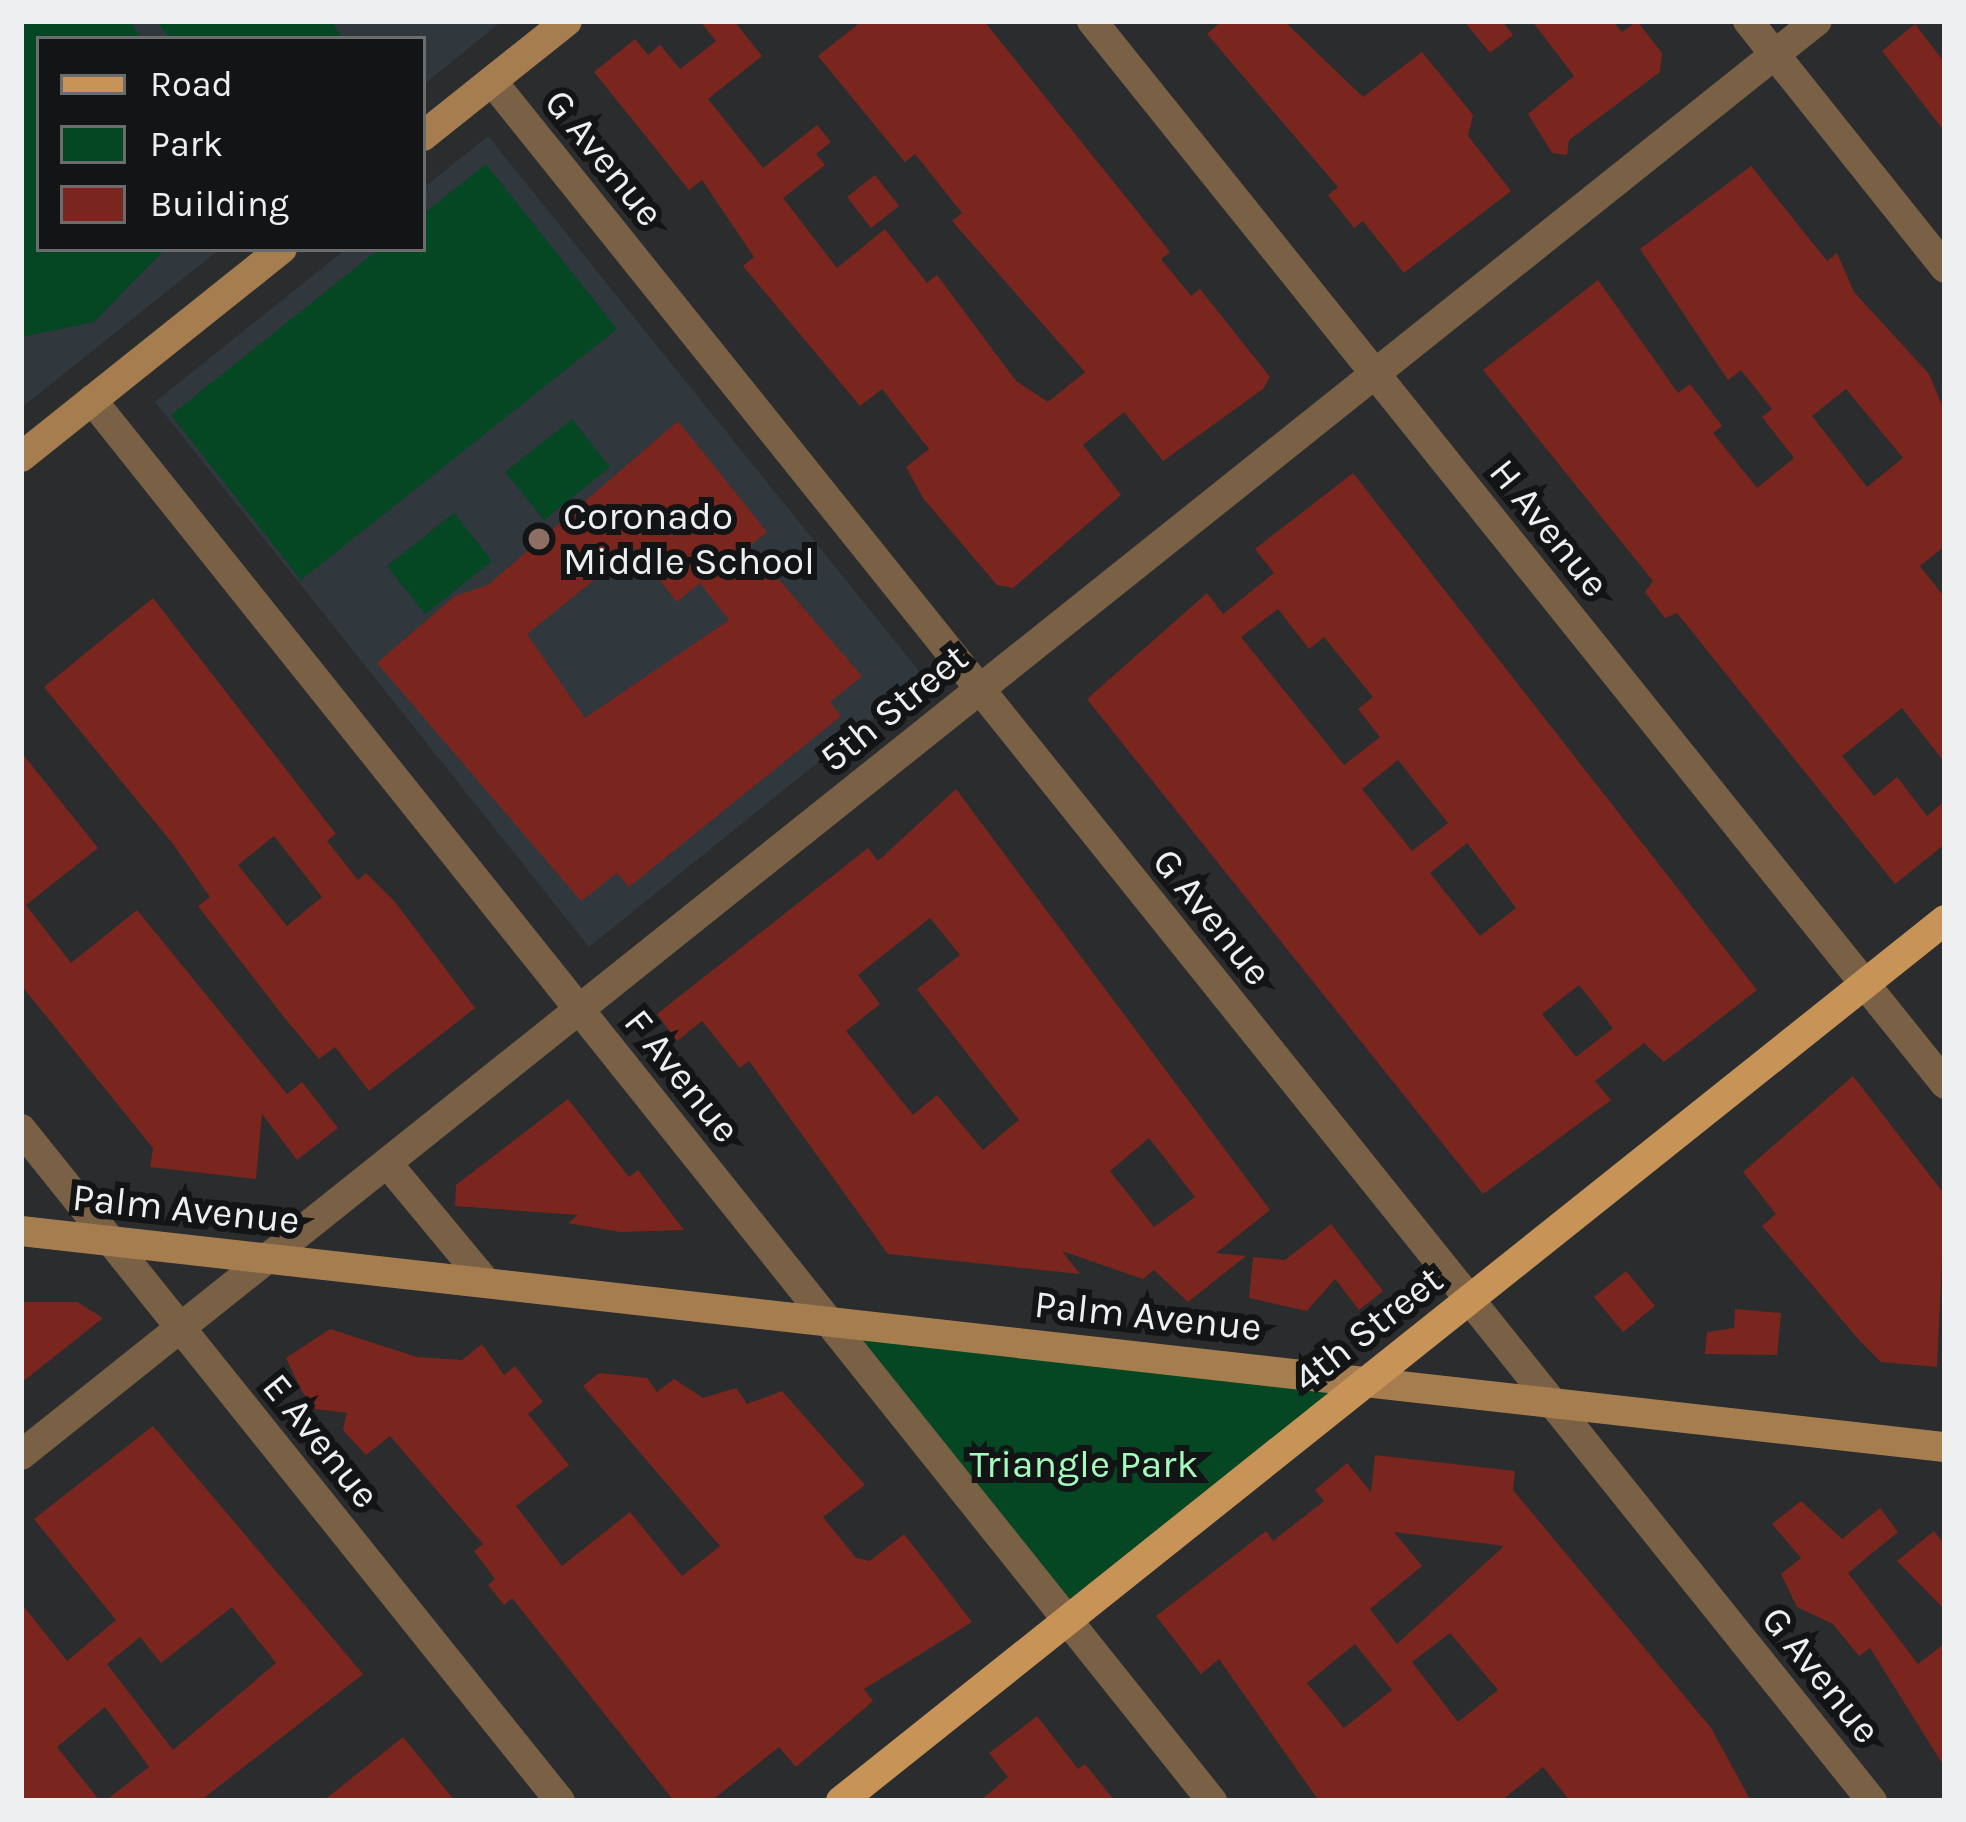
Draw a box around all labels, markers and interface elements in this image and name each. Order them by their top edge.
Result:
legend [36,36,426,252]
text: Road [150,63,233,105]
street label: G Avenue [535,80,673,236]
text: Park [150,123,223,165]
text: Building [150,183,289,225]
street label: H Avenue [1479,450,1619,606]
place label: Coronado Middle School [563,494,815,585]
marker: Coronado Middle School [526,526,552,552]
street label: 5th Street [811,634,977,782]
street label: G Avenue [1143,839,1281,995]
street label: F Avenue [614,1000,750,1152]
street label: Palm Avenue [70,1174,302,1244]
street label: 4th Street [1284,1256,1452,1402]
street label: Palm Avenue [1032,1281,1264,1351]
street label: E Avenue [253,1364,389,1518]
park label: Triangle Park [970,1441,1198,1487]
street label: G Avenue [1752,1597,1890,1753]

